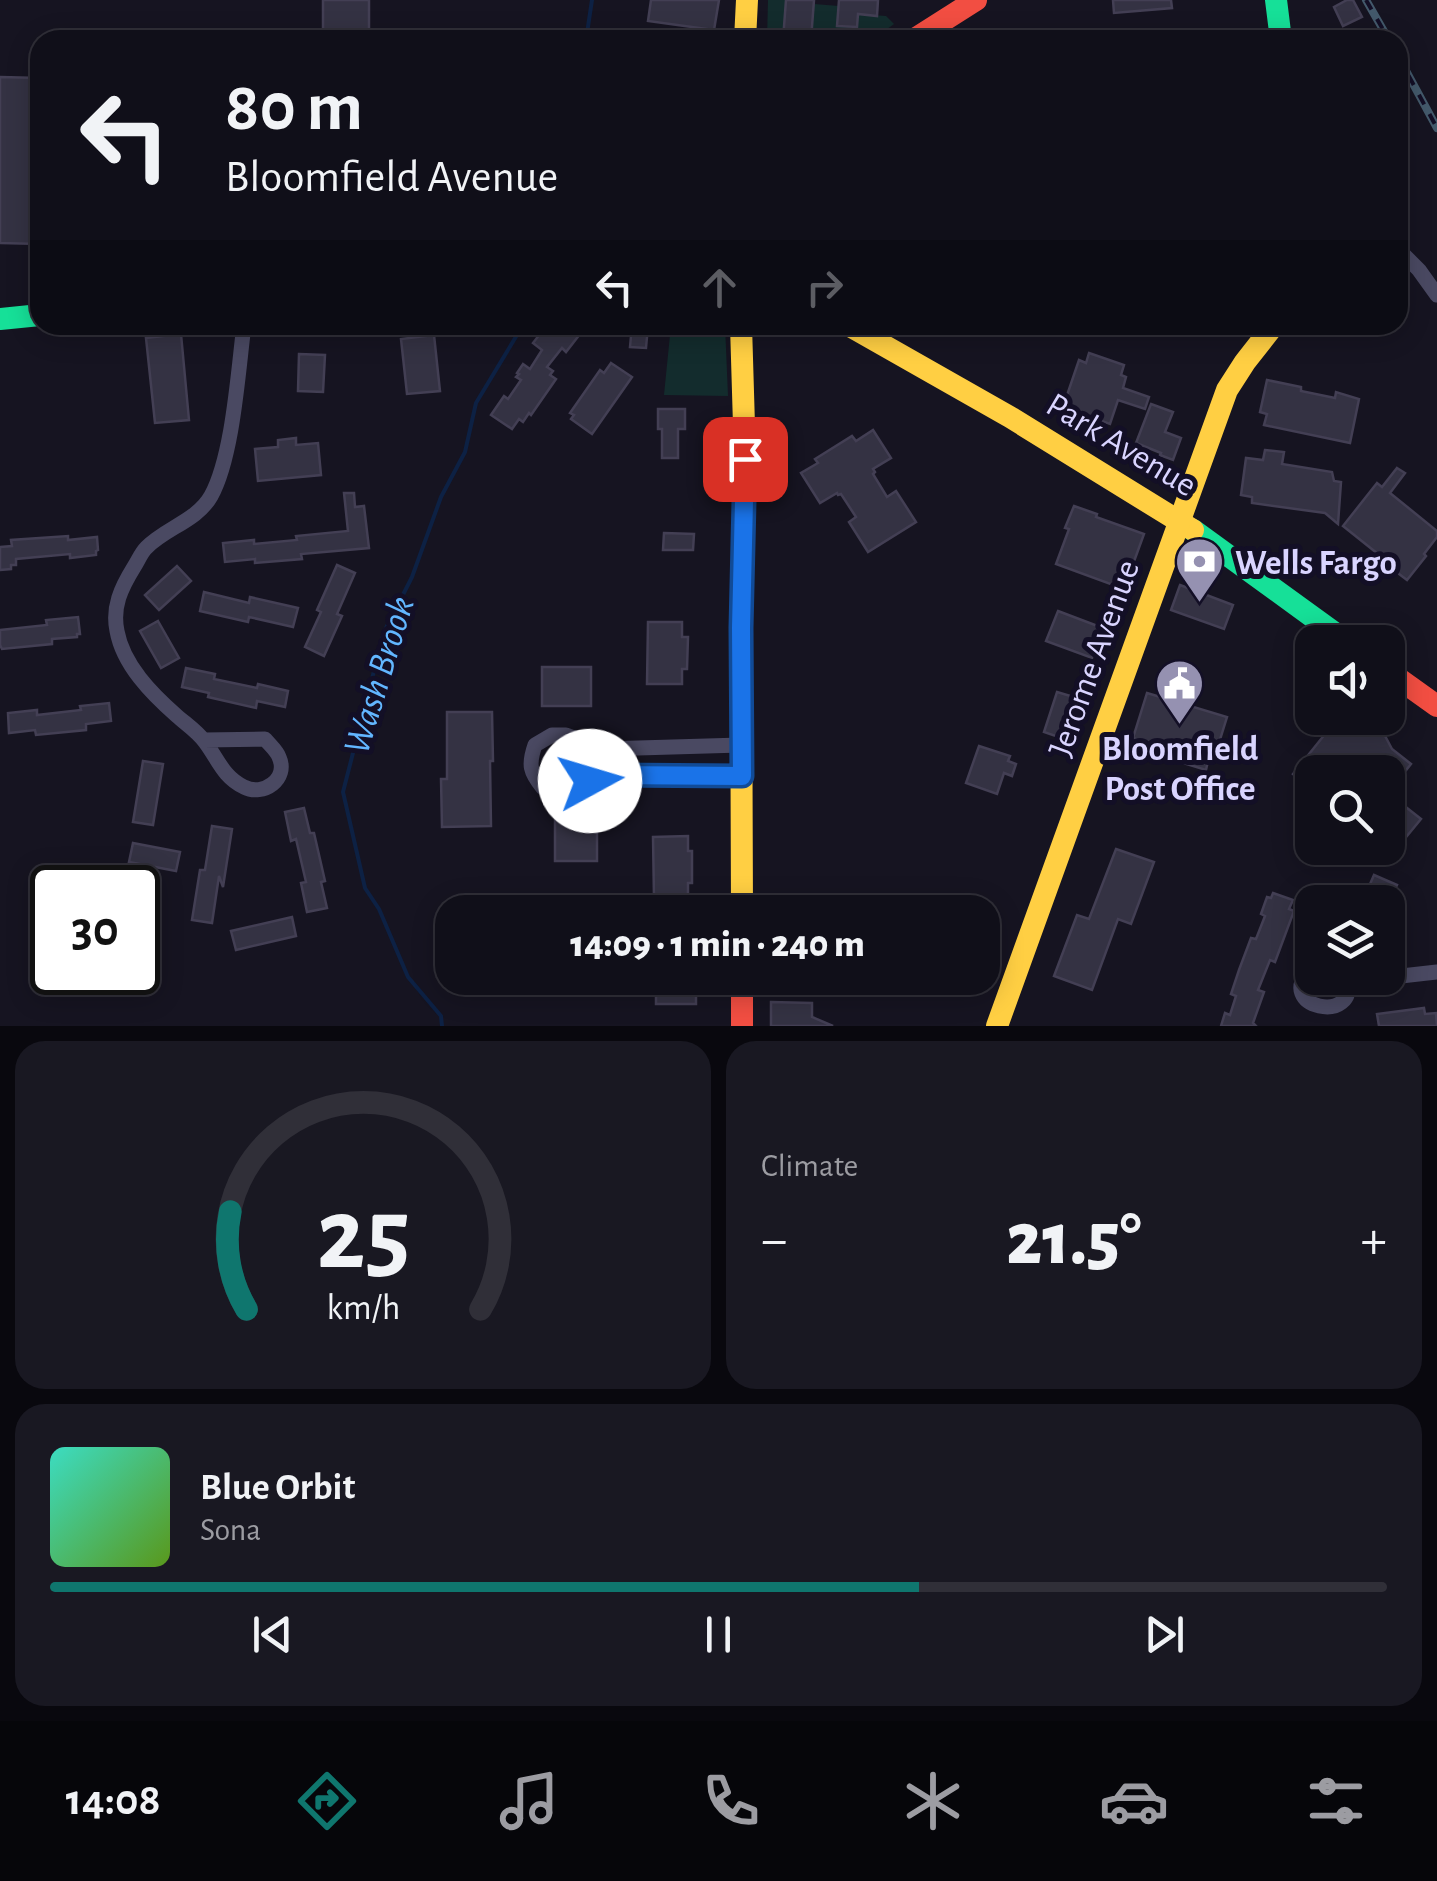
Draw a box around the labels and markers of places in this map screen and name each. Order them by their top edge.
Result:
pin [703,417,788,502]
bank icon: Wells Fargo [1174,536,1226,604]
place label: Wells Fargo [1235,546,1397,581]
public building icon: Bloomfield Post Office [1154,658,1206,726]
place label: Bloomfield Post Office [1102,732,1258,807]

